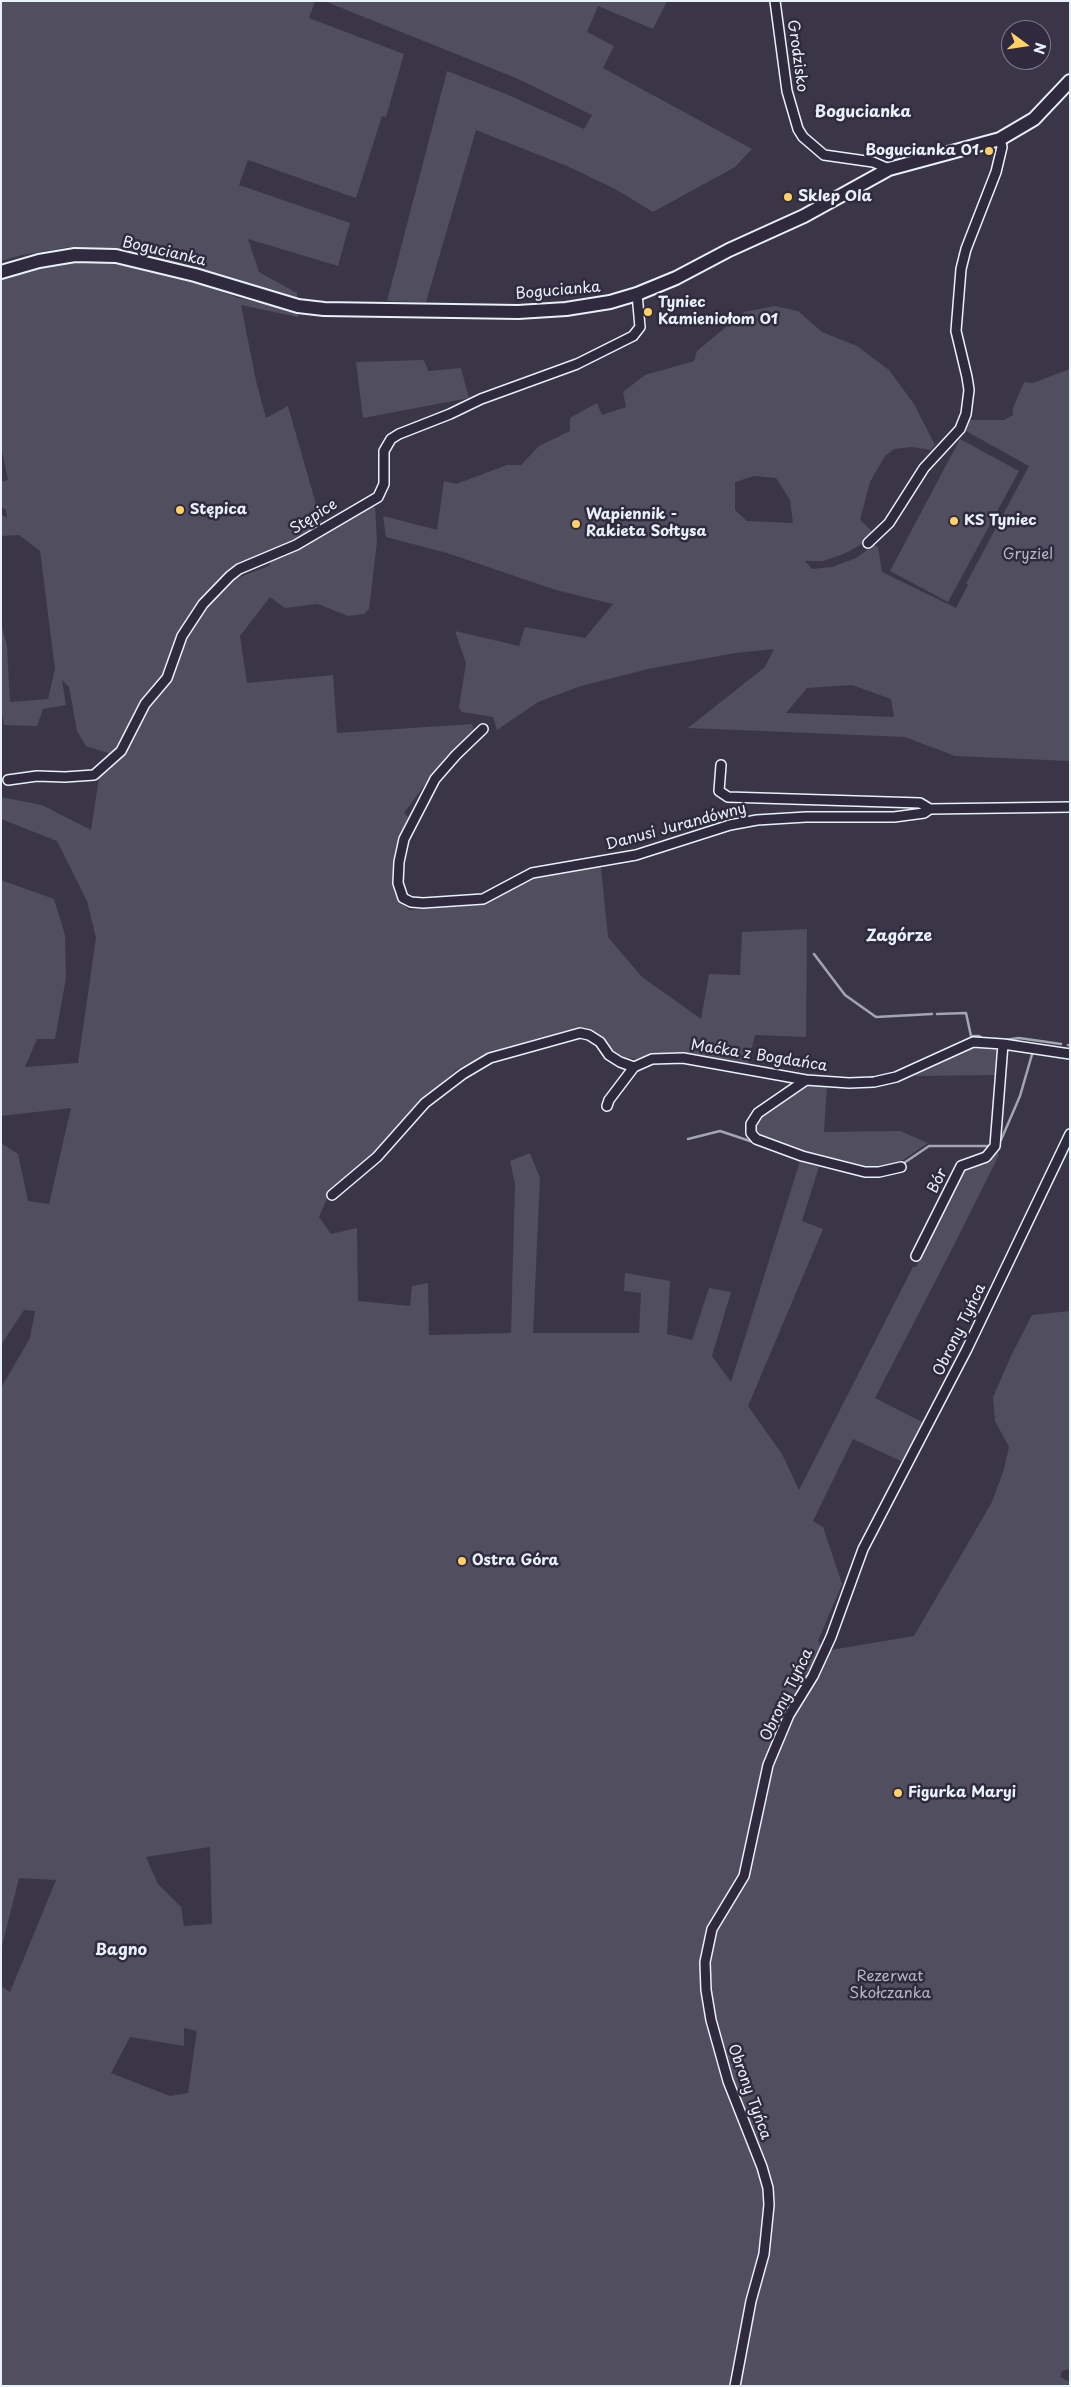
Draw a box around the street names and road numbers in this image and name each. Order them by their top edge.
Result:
street label: Grodzisko [783,19,811,93]
street label: Bogucianka [120,234,208,270]
street label: Bogucianka [515,278,601,304]
street label: Stępice [287,496,341,538]
street label: Danusi Jurandówny [604,800,748,854]
street label: Maćka z Bogdańca [690,1036,828,1076]
street label: Bór [924,1166,952,1196]
street label: Obrony Tyńca [930,1281,990,1379]
street label: Obrony Tyńca [757,1646,817,1744]
street label: Obrony Tyńca [723,2042,775,2142]

